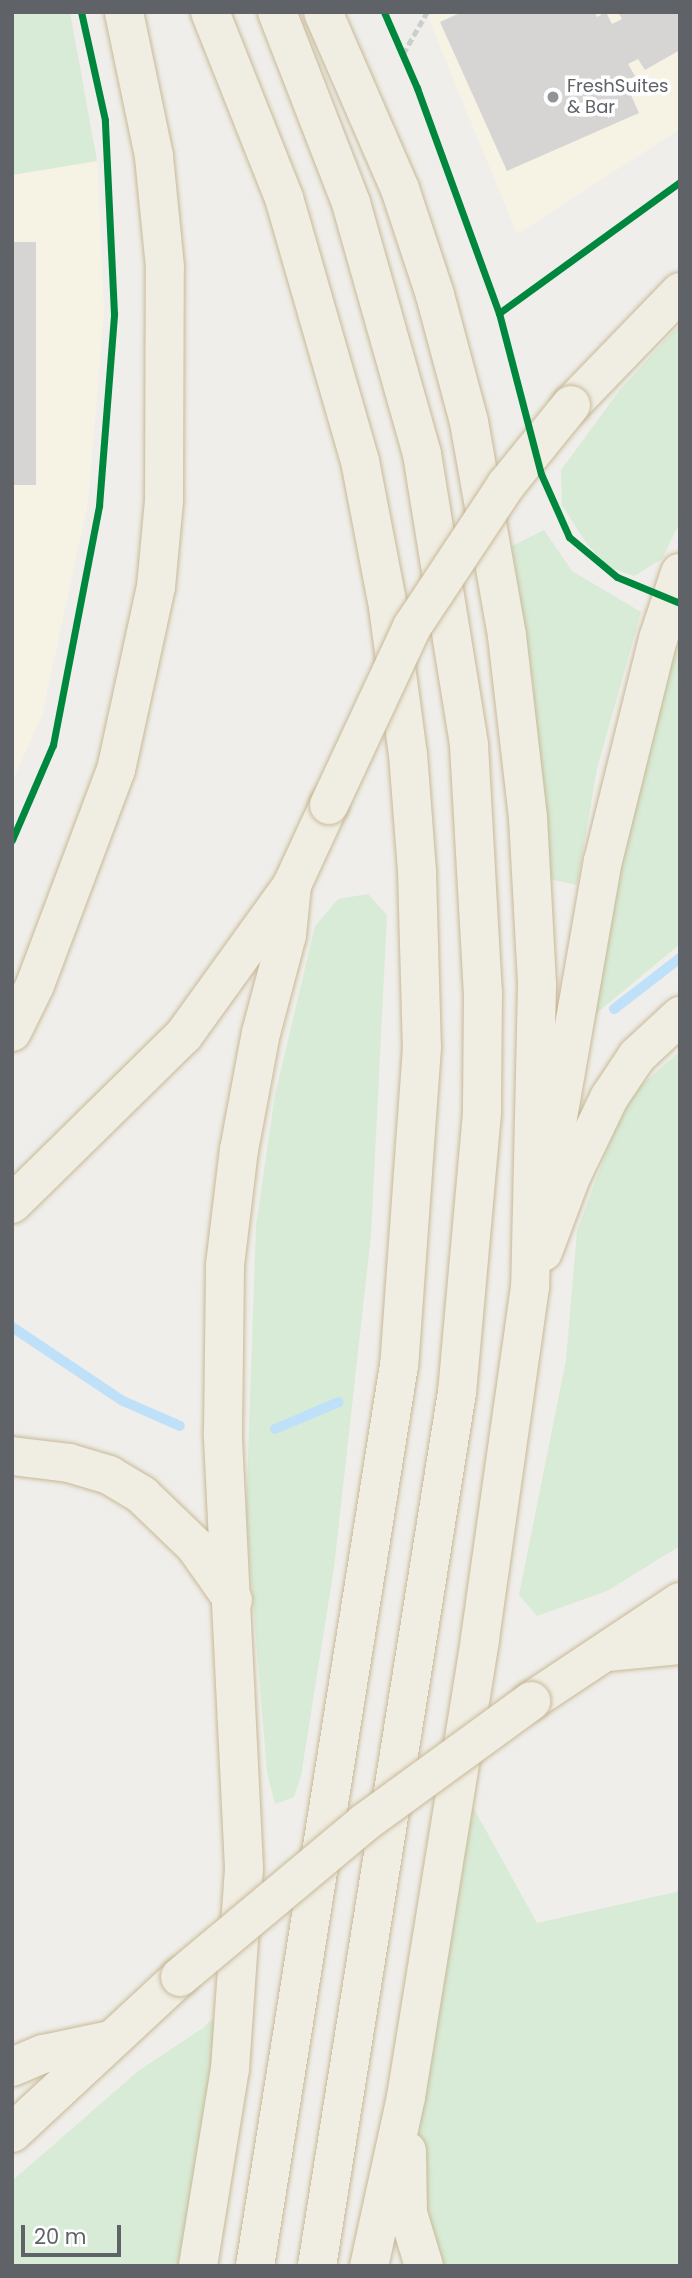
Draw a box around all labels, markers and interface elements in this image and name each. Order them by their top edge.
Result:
place label: FreshSuites & Bar [567,76,668,119]
marker: FreshSuites & Bar [545,89,561,105]
scale bar [24,2212,124,2256]
text: 20 m [34,2222,87,2251]

